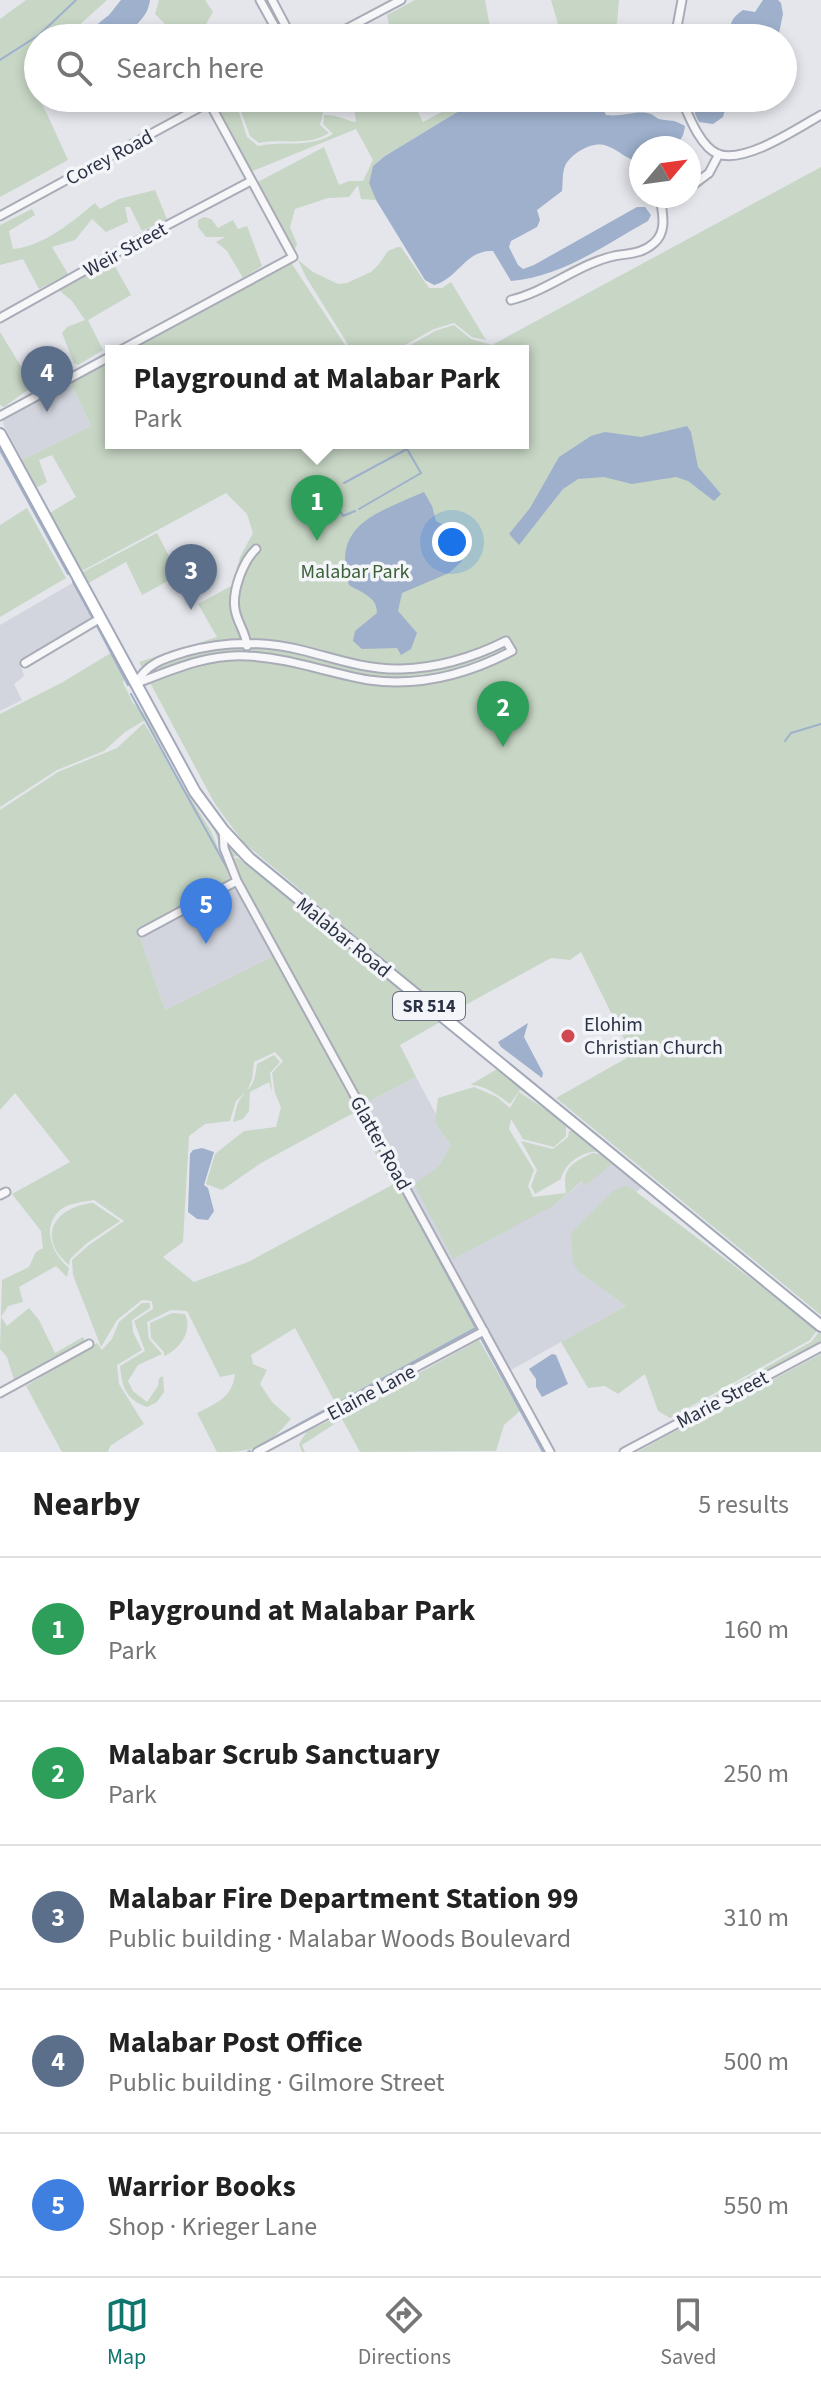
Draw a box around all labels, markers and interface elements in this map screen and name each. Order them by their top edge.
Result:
search box [24,24,797,112]
icon: search [52,46,96,90]
text: Search here [116,47,264,90]
street label: Corey Road [61,123,158,193]
north arrow [629,136,701,208]
street label: Weir Street [79,215,173,284]
popup [105,345,529,449]
pin: 4 [21,346,73,412]
text: Playground at Malabar Park [133,357,501,400]
text: Park [133,400,182,437]
pin: 1 [291,475,343,541]
your location [432,522,472,562]
pin: 3 [165,544,217,610]
park label: Malabar Park [301,558,410,586]
pin: 2 [477,681,529,747]
pin: 5 [180,878,232,944]
street label: Malabar Road [290,891,397,985]
road number: SR 514 [393,992,465,1020]
place label: Elohim Christian Church [584,1011,723,1062]
marker: Elohim Christian Church [559,1027,577,1045]
street label: Glatter Road [343,1091,418,1196]
street label: Elaine Lane [322,1358,421,1428]
street label: Marie Street [672,1364,774,1436]
text: Nearby [32,1480,140,1529]
text: 5 results [698,1486,789,1523]
text: Playground at Malabar Park [108,1589,475,1632]
text: 1 [51,1611,65,1648]
text: 160 m [723,1611,789,1648]
text: Park [108,1632,157,1669]
text: Malabar Scrub Sanctuary [108,1733,440,1776]
text: 2 [51,1755,65,1792]
text: 250 m [723,1755,789,1792]
text: Park [108,1776,157,1813]
text: Malabar Fire Department Station 99 [108,1877,579,1920]
text: 3 [51,1899,65,1936]
text: 310 m [723,1899,789,1936]
text: Public building · Malabar Woods Boulevard [108,1920,571,1957]
text: Malabar Post Office [108,2021,363,2064]
text: 4 [51,2043,65,2080]
text: 500 m [723,2043,789,2080]
text: Public building · Gilmore Street [108,2064,445,2101]
text: Warrior Books [108,2165,296,2208]
text: 5 [51,2187,65,2224]
text: 550 m [723,2187,789,2224]
text: Shop · Krieger Lane [108,2208,317,2245]
tab: Map [105,2293,149,2373]
tab: Directions [358,2293,451,2373]
tab: Saved [660,2293,716,2373]

